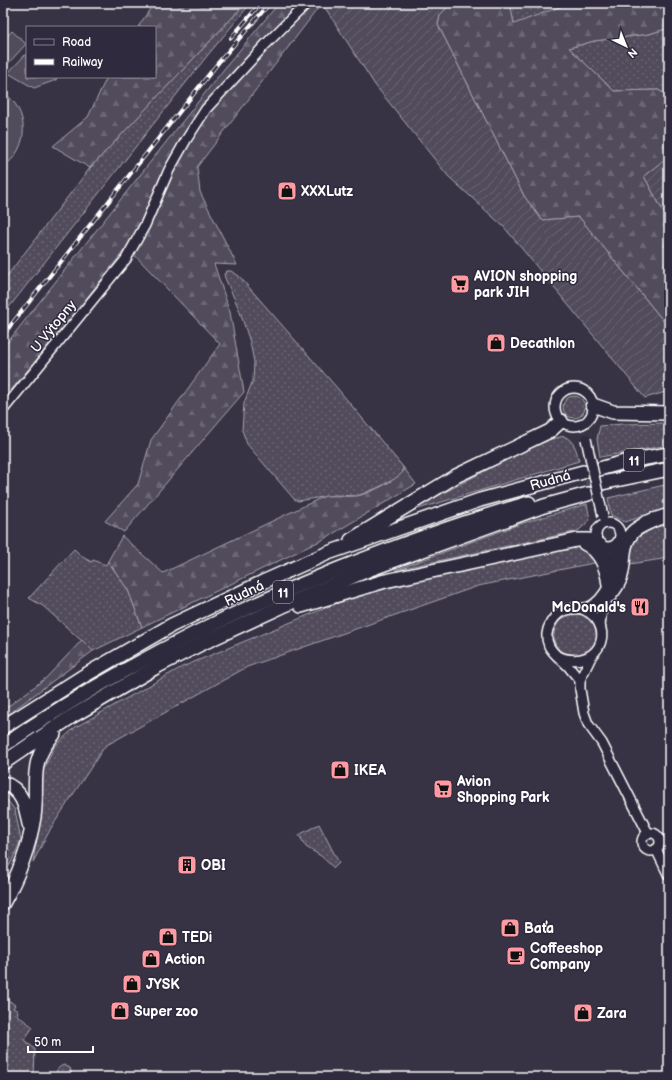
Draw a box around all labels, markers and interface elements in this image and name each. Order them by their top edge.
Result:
legend [26,26,156,78]
north arrow [606,26,646,66]
text: Road [62,35,91,50]
text: N [625,45,640,61]
text: Railway [62,55,104,70]
shop icon: XXXLutz [276,180,298,202]
place label: XXXLutz [301,183,353,200]
place label: AVION shopping park JIH [473,268,577,301]
supermarket icon: AVION shopping park JIH [449,273,471,295]
street label: U Výtopny [27,296,80,356]
shop icon: Decathlon [485,332,507,354]
place label: Decathlon [510,335,575,352]
road number: 11 [624,449,644,471]
street label: Rudná [528,467,573,494]
street label: Rudná [222,577,267,610]
road number: 11 [273,581,293,603]
restaurant icon: McDonald's [629,596,651,618]
place label: McDonald's [552,599,626,616]
shop icon: IKEA [329,759,351,781]
place label: IKEA [354,762,386,779]
place label: Avion Shopping Park [456,773,550,806]
supermarket icon: Avion Shopping Park [432,778,454,800]
building icon: OBI [176,854,198,876]
place label: OBI [201,857,226,874]
shop icon: Baťa [499,917,521,939]
place label: Baťa [524,920,554,937]
shop icon: TEDi [157,926,179,948]
place label: TEDi [182,929,212,946]
place label: Coffeeshop Company [530,940,603,973]
cafe icon: Coffeeshop Company [505,945,527,967]
shop icon: Action [140,948,162,970]
place label: Action [164,951,205,968]
shop icon: JYSK [121,973,143,995]
place label: JYSK [146,976,180,993]
shop icon: Super zoo [109,1000,131,1022]
shop icon: Zara [572,1002,594,1024]
place label: Super zoo [134,1003,198,1020]
place label: Zara [597,1005,627,1022]
scale bar [28,1028,93,1054]
text: 50 m [34,1035,61,1050]

